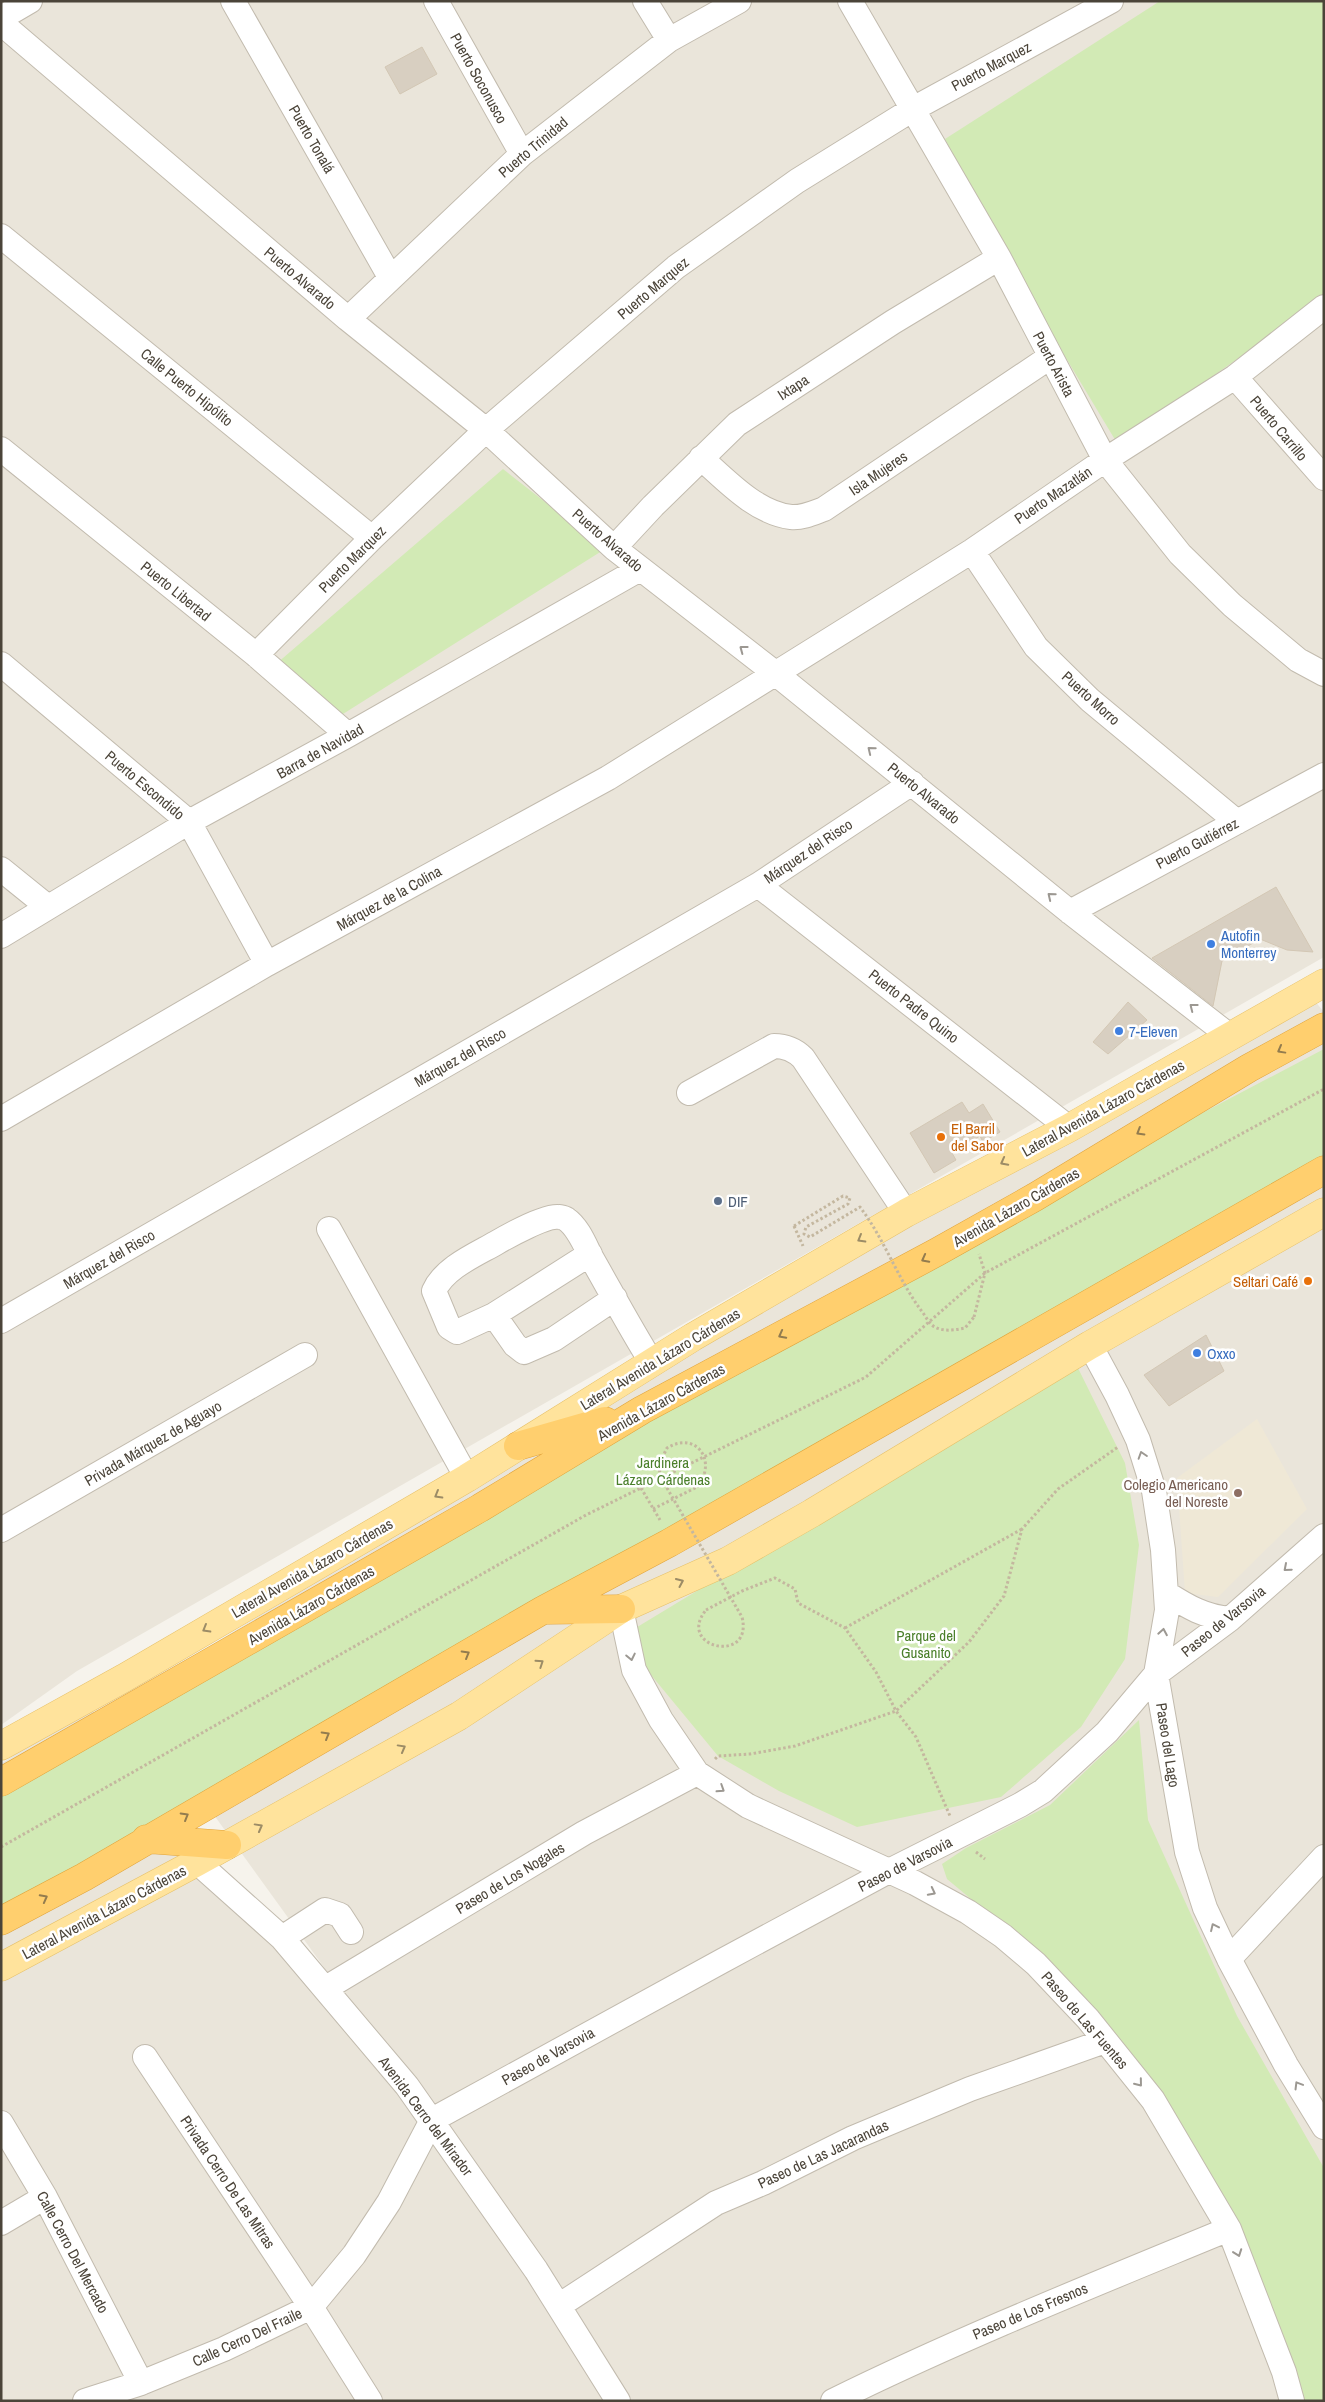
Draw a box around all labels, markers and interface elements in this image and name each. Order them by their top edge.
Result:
street label: Puerto Soconusco [445,29,513,127]
street label: Puerto Marquez [947,36,1035,96]
street label: Puerto Tonalá [284,101,340,177]
street label: Puerto Trinidad [494,112,572,182]
street label: Puerto Alvarado [260,242,340,314]
street label: Puerto Marquez [613,252,693,324]
street label: Puerto Arista [1028,328,1080,400]
street label: Calle Puerto Hipólito [136,343,238,431]
street label: Ixtapa [773,369,813,405]
street label: Puerto Carrillo [1245,391,1313,465]
street label: Isla Mujeres [845,446,911,500]
street label: Puerto Mazatlán [1010,461,1096,529]
street label: Puerto Alvarado [568,503,648,577]
street label: Puerto Marquez [314,521,390,597]
street label: Puerto Libertad [136,556,216,626]
one-way arrow [740,646,749,654]
street label: Puerto Morro [1057,666,1125,730]
street label: Barra de Navidad [273,718,367,784]
street label: Puerto Escondido [101,746,189,825]
one-way arrow [867,746,876,755]
street label: Puerto Alvarado [883,757,965,829]
street label: Puerto Gutiérrez [1152,812,1242,874]
street label: Márquez del Risco [760,814,857,888]
street label: Márquez de la Colina [333,860,445,936]
one-way arrow [1048,894,1057,902]
place label: Autofin Monterrey [1220,925,1277,963]
marker: Autofin Monterrey [1205,938,1217,950]
street label: Puerto Padre Quino [864,964,964,1048]
one-way arrow [1190,1005,1199,1013]
place label: 7-Eleven [1129,1021,1178,1042]
street label: Márquez del Risco [410,1022,510,1092]
marker: 7-Eleven [1113,1025,1125,1037]
one-way arrow [1277,1044,1286,1054]
street label: Lateral Avenida Lázaro Cárdenas [1018,1054,1188,1162]
place label: El Barril del Sabor [951,1118,1004,1156]
one-way arrow [1137,1125,1146,1135]
marker: El Barril del Sabor [935,1131,947,1143]
one-way arrow [1001,1156,1010,1166]
street label: Avenida Lázaro Cárdenas [948,1162,1083,1252]
place label: DIF [728,1191,748,1212]
marker: DIF [712,1195,724,1207]
street label: Márquez del Risco [59,1224,159,1294]
one-way arrow [858,1233,867,1243]
one-way arrow [921,1253,930,1263]
place label: Seltari Café [1233,1271,1298,1292]
marker: Seltari Café [1302,1275,1314,1287]
street label: Lateral Avenida Lázaro Cárdenas [577,1304,743,1414]
one-way arrow [778,1329,787,1339]
place label: Oxxo [1207,1343,1236,1364]
marker: Oxxo [1191,1347,1203,1359]
street label: Avenida Lázaro Cárdenas [594,1360,728,1444]
street label: Privada Márquez de Aguayo [81,1395,226,1491]
one-way arrow [1138,1451,1148,1460]
park label: Jardinera Lázaro Cárdenas [616,1452,710,1490]
place label: Colegio Americano del Noreste [1123,1474,1228,1512]
marker: Colegio Americano del Noreste [1232,1487,1244,1499]
one-way arrow [434,1489,443,1499]
street label: Lateral Avenida Lázaro Cárdenas [228,1514,396,1622]
street label: Avenida Lázaro Cárdenas [245,1562,377,1648]
one-way arrow [1284,1562,1293,1571]
one-way arrow [675,1578,684,1589]
street label: Paseo de Varsovia [1176,1580,1270,1662]
one-way arrow [203,1623,212,1633]
park label: Parque del Gusanito [896,1625,956,1663]
one-way arrow [1157,1628,1168,1636]
one-way arrow [461,1650,470,1660]
one-way arrow [625,1653,636,1661]
one-way arrow [534,1660,544,1669]
street label: Paseo del Lago [1151,1701,1185,1789]
one-way arrow [320,1732,329,1742]
one-way arrow [396,1745,405,1755]
one-way arrow [715,1782,724,1792]
one-way arrow [179,1813,188,1823]
one-way arrow [254,1823,263,1833]
street label: Paseo de Varsovia [854,1831,956,1897]
street label: Paseo de Los Nogales [452,1837,568,1919]
street label: Lateral Avenida Lázaro Cárdenas [18,1860,190,1964]
one-way arrow [927,1886,936,1896]
one-way arrow [39,1894,48,1904]
one-way arrow [1210,1923,1220,1932]
street label: Paseo de Las Fuentes [1037,1967,1133,2073]
street label: Paseo de Varsovia [498,2022,598,2090]
street label: Avenida Cerro del Mirador [373,2051,478,2180]
one-way arrow [1134,2077,1142,2086]
one-way arrow [1295,2082,1305,2091]
street label: Privada Cerro De Las Mitras [176,2111,280,2253]
street label: Paseo de Las Jacarandas [754,2114,892,2194]
street label: Calle Cerro Del Mercado [32,2187,114,2317]
one-way arrow [1232,2249,1242,2257]
street label: Paseo de Los Fresnos [969,2277,1091,2345]
street label: Calle Cerro Del Fraile [189,2302,305,2372]

